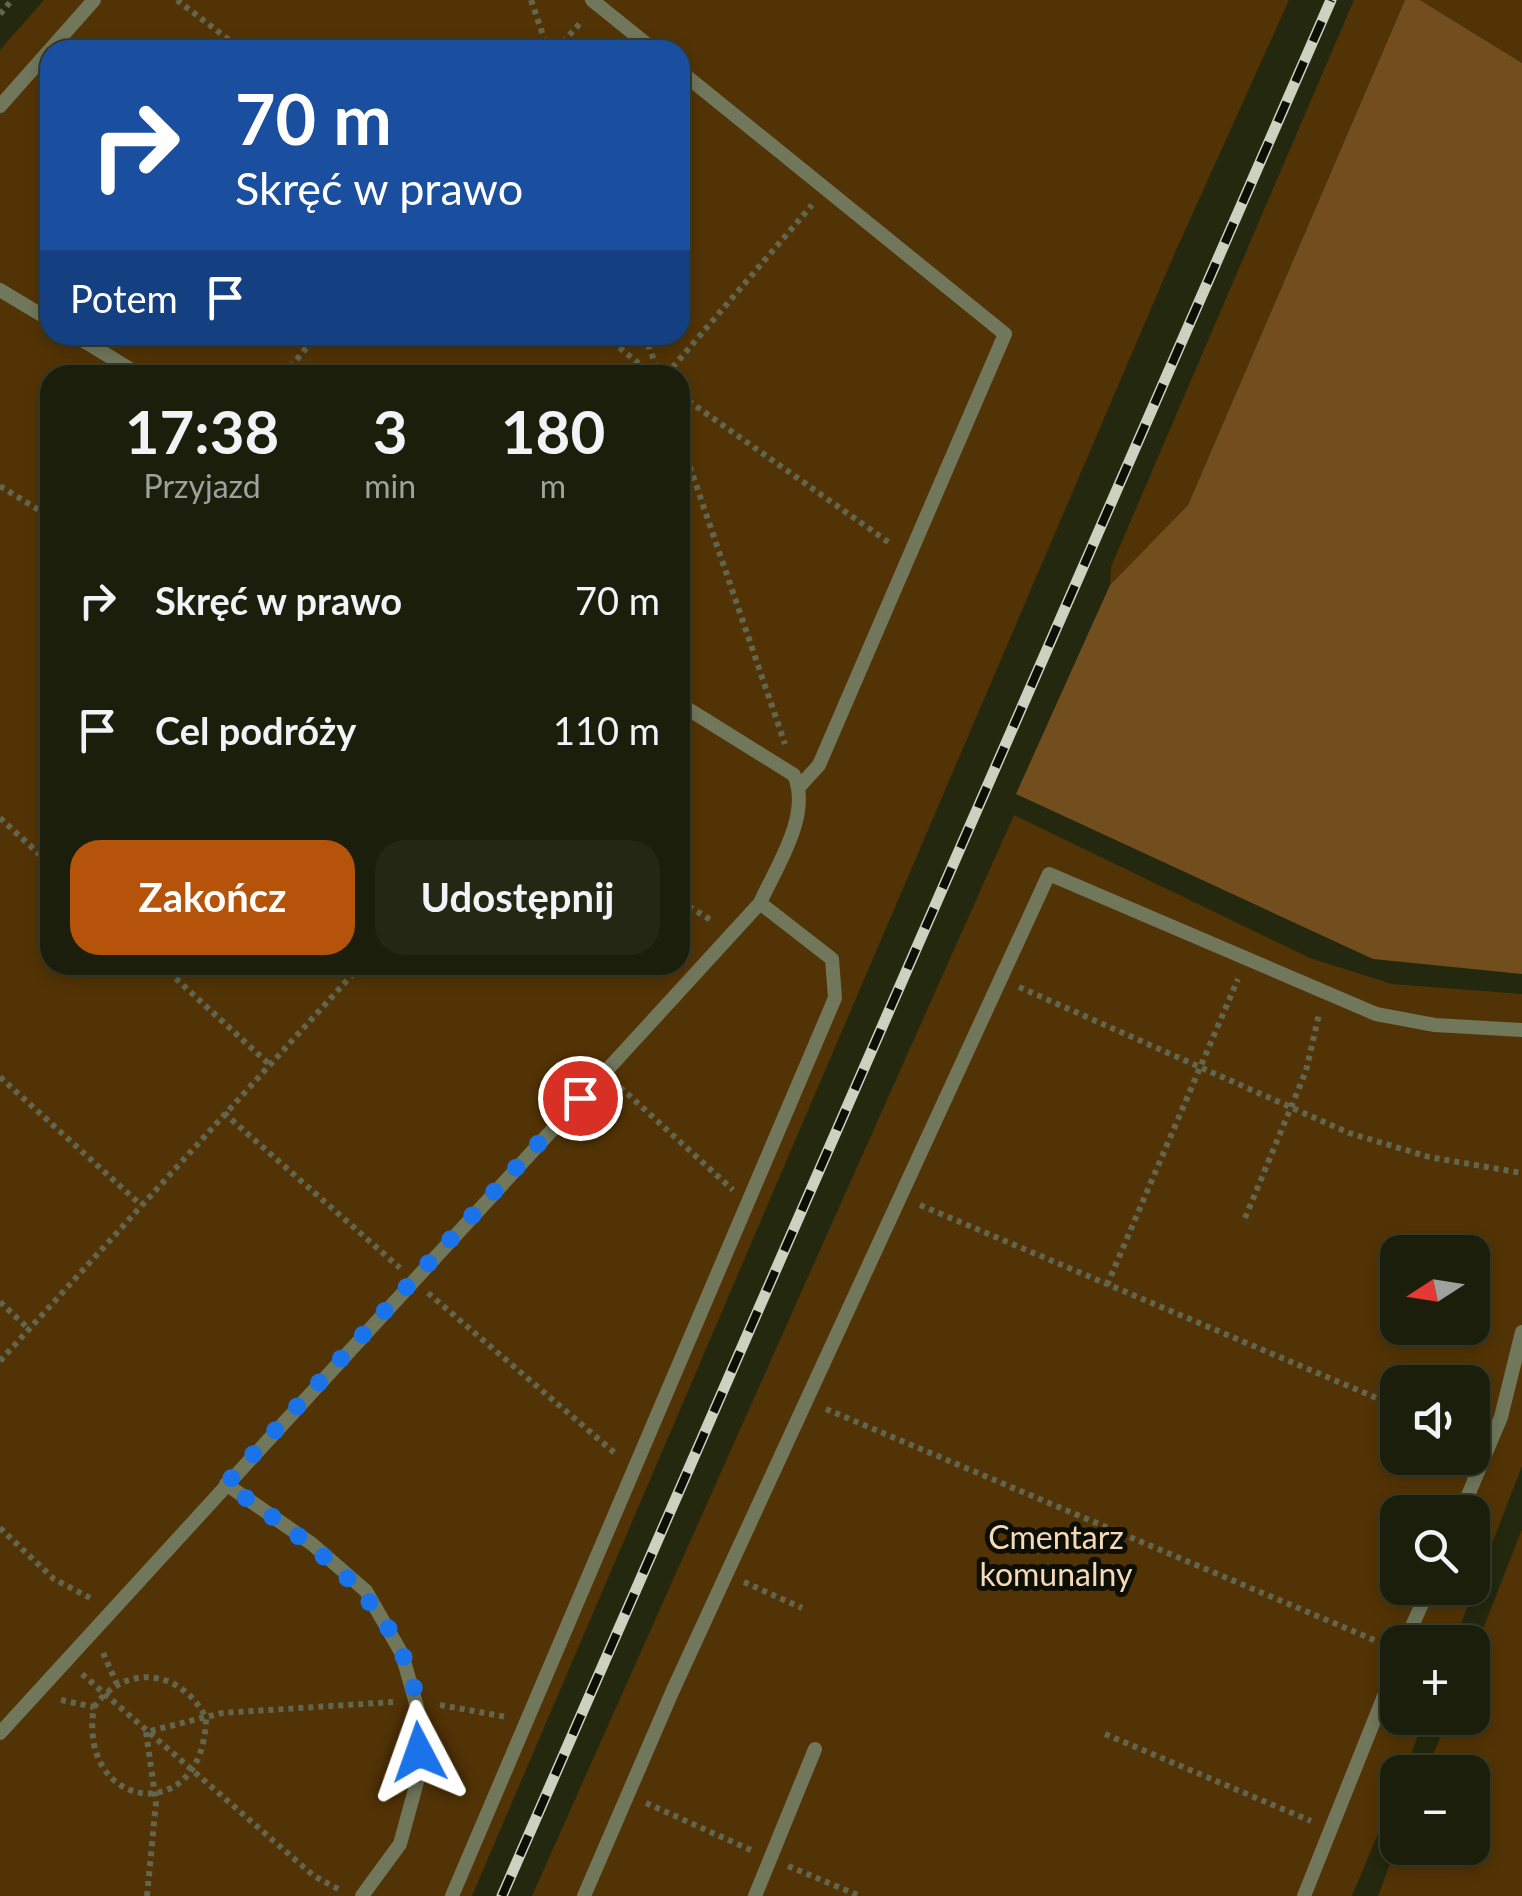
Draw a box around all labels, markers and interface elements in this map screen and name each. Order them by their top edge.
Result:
text: 70 m [235,76,392,160]
icon: right [70,80,200,210]
text: Skręć w prawo [235,161,523,215]
icon: arrive [198,270,253,325]
text: Potem [70,275,178,321]
text: 17:38 [125,395,279,467]
text: 3 [373,395,408,467]
text: 180 [501,395,605,467]
text: Przyjazd [143,466,261,505]
text: min [364,466,416,505]
text: m [540,466,566,505]
icon: right [70,573,125,628]
text: Skręć w prawo [155,577,402,623]
text: 70 m [575,577,660,623]
icon: arrive [70,703,125,758]
text: Cel podróży [155,707,356,753]
text: 110 m [553,707,660,753]
button: Zakończ [70,840,355,955]
button: Udostępnij [375,840,660,955]
pin [538,1056,623,1141]
icon: arrive [553,1071,608,1126]
north arrow [1380,1235,1490,1345]
map controls [1380,1235,1490,1865]
button: sound [1380,1365,1490,1475]
button: search [1380,1495,1490,1605]
park label: Cmentarz komunalny [980,1517,1133,1593]
button: + [1380,1625,1490,1735]
position arrow [367,1700,471,1804]
button: − [1380,1755,1490,1865]

